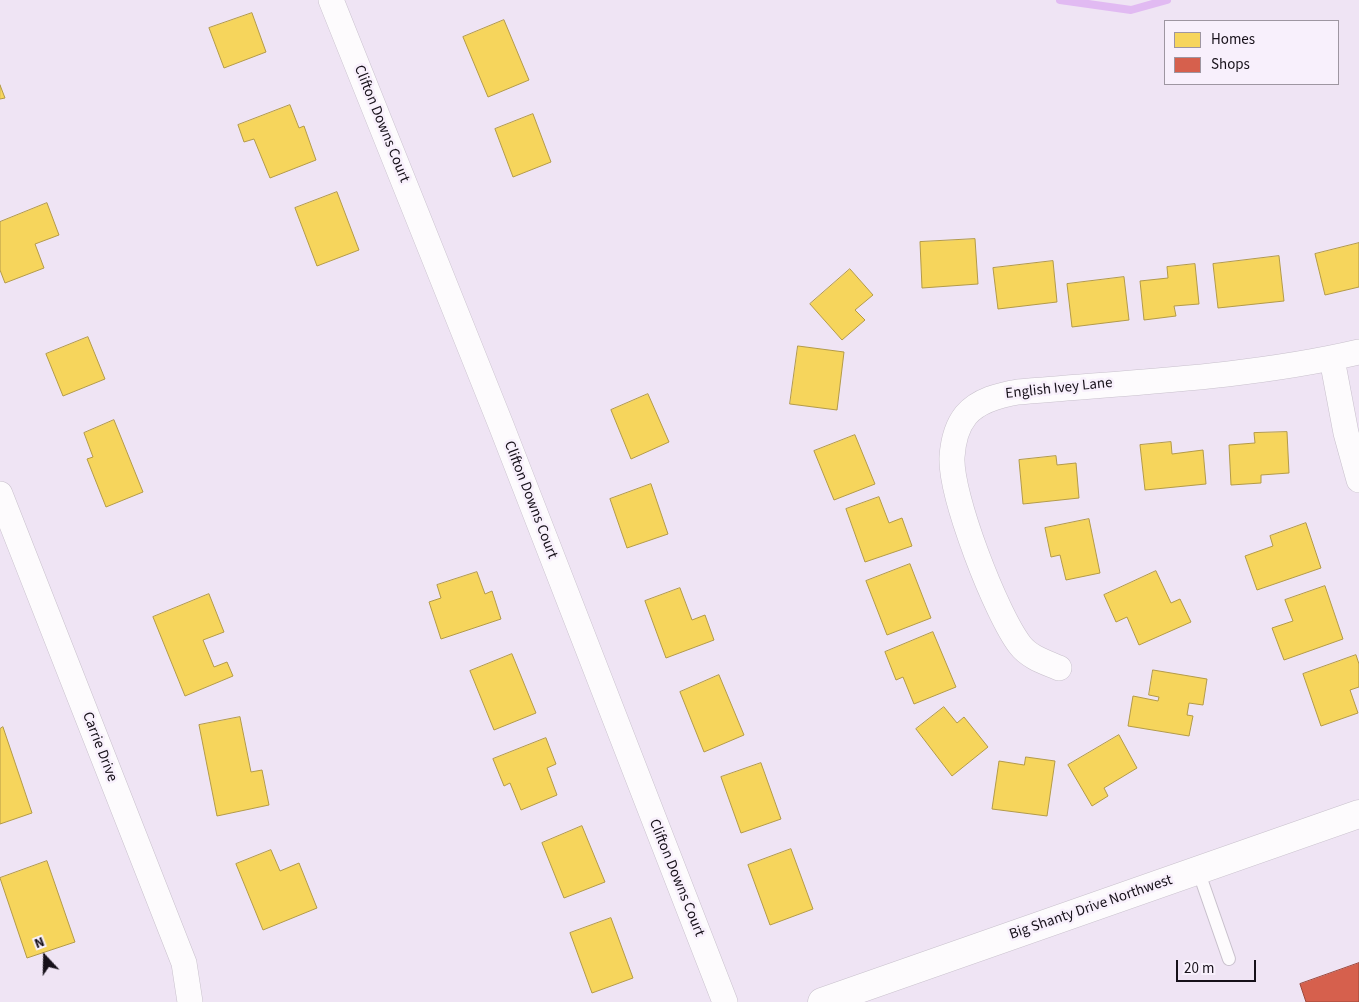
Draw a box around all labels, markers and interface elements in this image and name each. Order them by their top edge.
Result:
legend [1164,20,1339,85]
text: Homes [1211,29,1255,50]
text: Shops [1211,54,1250,75]
street label: Clifton Downs Court [349,63,413,185]
street label: English Ivey Lane [1005,374,1113,404]
street label: Clifton Downs Court [499,439,561,561]
street label: Carrie Drive [77,710,121,784]
street label: Clifton Downs Court [644,817,708,939]
street label: Big Shanty Drive Northwest [1007,872,1175,944]
north arrow [20,932,70,982]
text: N [32,932,48,954]
scale bar [1179,950,1259,982]
text: 20 m [1184,958,1214,979]

